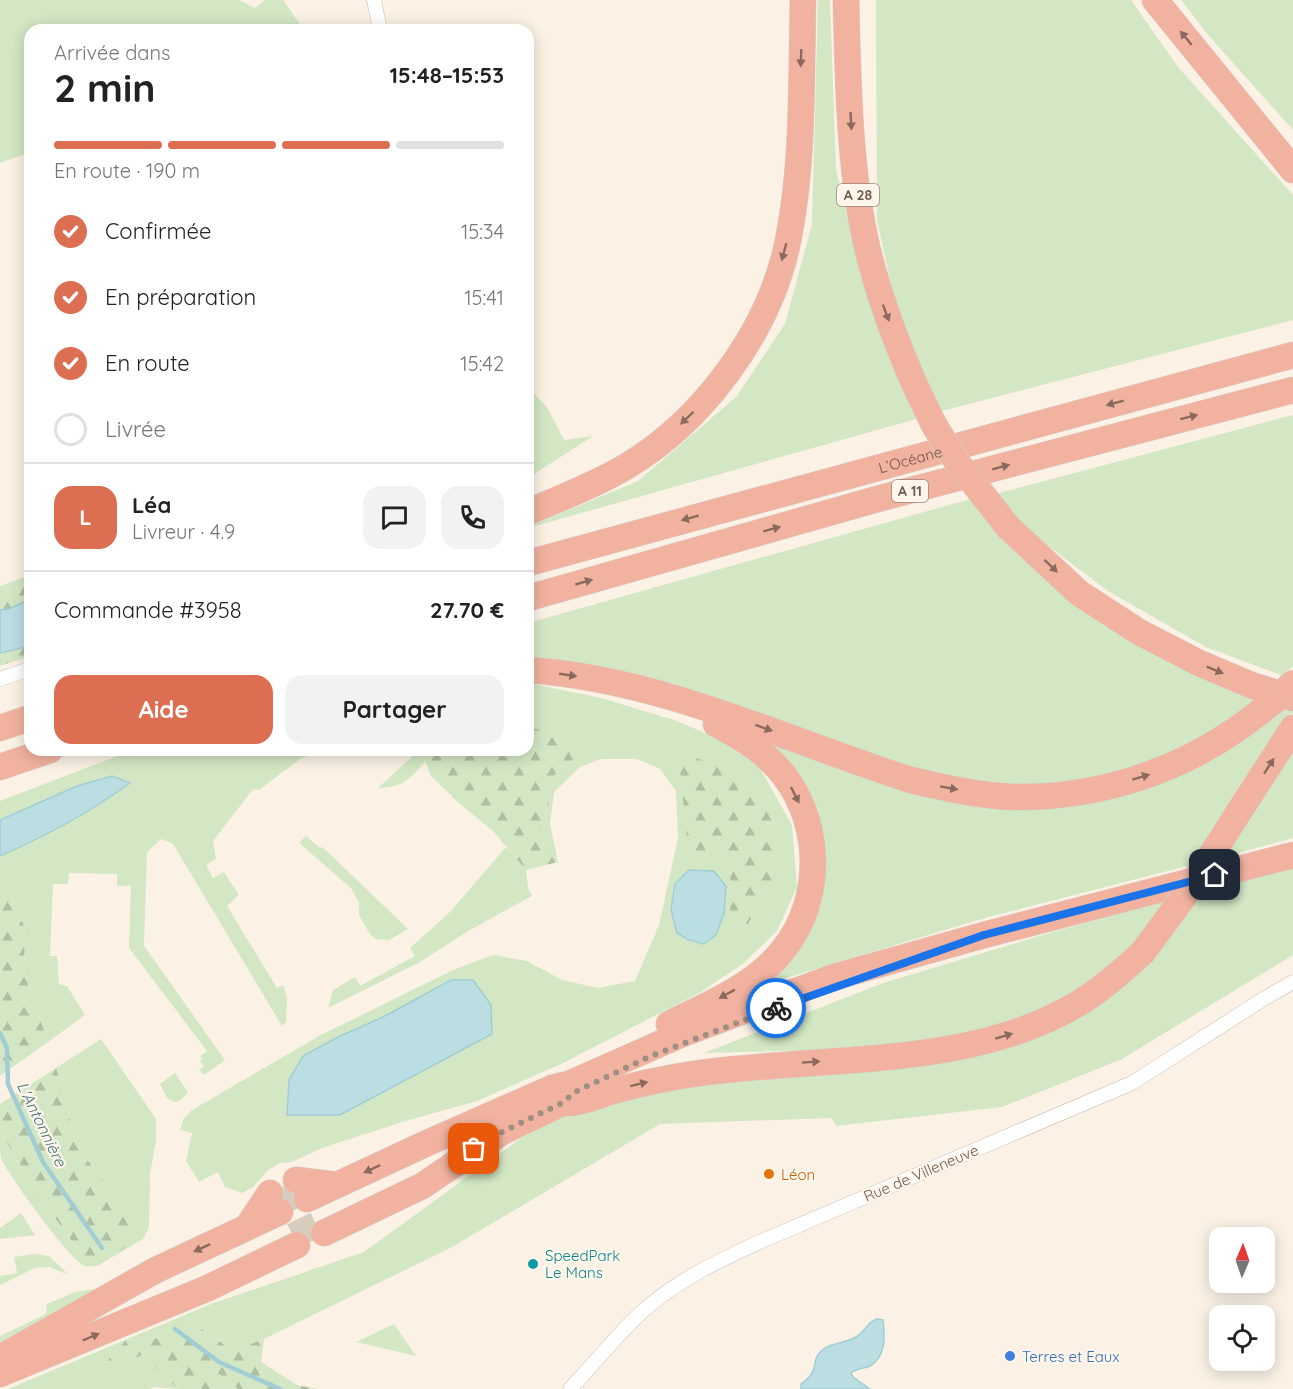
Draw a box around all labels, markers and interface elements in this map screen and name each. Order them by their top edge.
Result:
one-way arrow [1179,30,1192,46]
text: Arrivée dans [54,40,170,65]
one-way arrow [797,49,806,68]
text: 15:48–15:53 [390,61,504,89]
text: 2 min [54,63,156,112]
one-way arrow [846,112,856,131]
text: En route · 190 m [54,158,200,183]
road number: A 28 [837,184,879,206]
icon: check [54,215,87,248]
text: Confirmée [105,217,211,245]
text: 15:34 [461,219,504,244]
one-way arrow [779,243,789,261]
icon: check [54,281,87,314]
text: En préparation [105,283,256,311]
text: 15:41 [464,285,504,310]
one-way arrow [881,304,891,322]
icon: check [54,347,87,380]
text: En route [105,349,190,377]
text: 15:42 [460,351,504,376]
one-way arrow [1106,399,1124,409]
one-way arrow [681,411,695,425]
one-way arrow [1180,412,1198,421]
text: Livrée [105,415,166,443]
street label: L’Océane [876,441,944,477]
one-way arrow [991,461,1010,471]
road number: A 11 [892,480,928,502]
button: chat [363,486,426,549]
button: phone [441,486,504,549]
text: Léa [132,491,171,519]
text: L [79,503,92,531]
one-way arrow [681,514,699,523]
text: Livreur · 4.9 [132,519,235,544]
one-way arrow [763,523,781,533]
one-way arrow [1043,559,1057,573]
one-way arrow [575,576,593,586]
text: Commande #3958 [54,596,242,624]
text: 27.70 € [430,596,504,624]
one-way arrow [1206,665,1224,675]
one-way arrow [558,670,577,679]
button: Aide [54,675,273,744]
button: Partager [285,675,504,744]
one-way arrow [755,724,773,734]
one-way arrow [1263,758,1274,774]
one-way arrow [1132,772,1150,781]
one-way arrow [940,784,959,793]
one-way arrow [790,787,800,804]
pin [1189,849,1240,900]
icon: home [1198,858,1231,891]
courier [746,978,806,1038]
one-way arrow [718,989,735,999]
icon: bike [760,992,793,1025]
one-way arrow [995,1031,1013,1040]
one-way arrow [802,1057,821,1067]
water label: L'Antonnière [13,1078,72,1171]
one-way arrow [630,1078,648,1088]
pin [448,1123,499,1174]
icon: bag [457,1132,490,1165]
street label: Rue de Villeneuve [861,1140,981,1206]
one-way arrow [363,1164,380,1173]
place label: Léon [781,1165,815,1184]
marker: Léon [762,1167,776,1181]
north arrow [1209,1227,1275,1293]
map controls [1209,1227,1275,1371]
one-way arrow [193,1244,210,1253]
place label: SpeedPark Le Mans [545,1246,620,1282]
marker: SpeedPark Le Mans [526,1257,540,1271]
button: locate [1209,1305,1275,1371]
one-way arrow [82,1332,100,1342]
place label: Terres et Eaux [1022,1347,1119,1366]
marker: Terres et Eaux [1003,1349,1017,1363]

